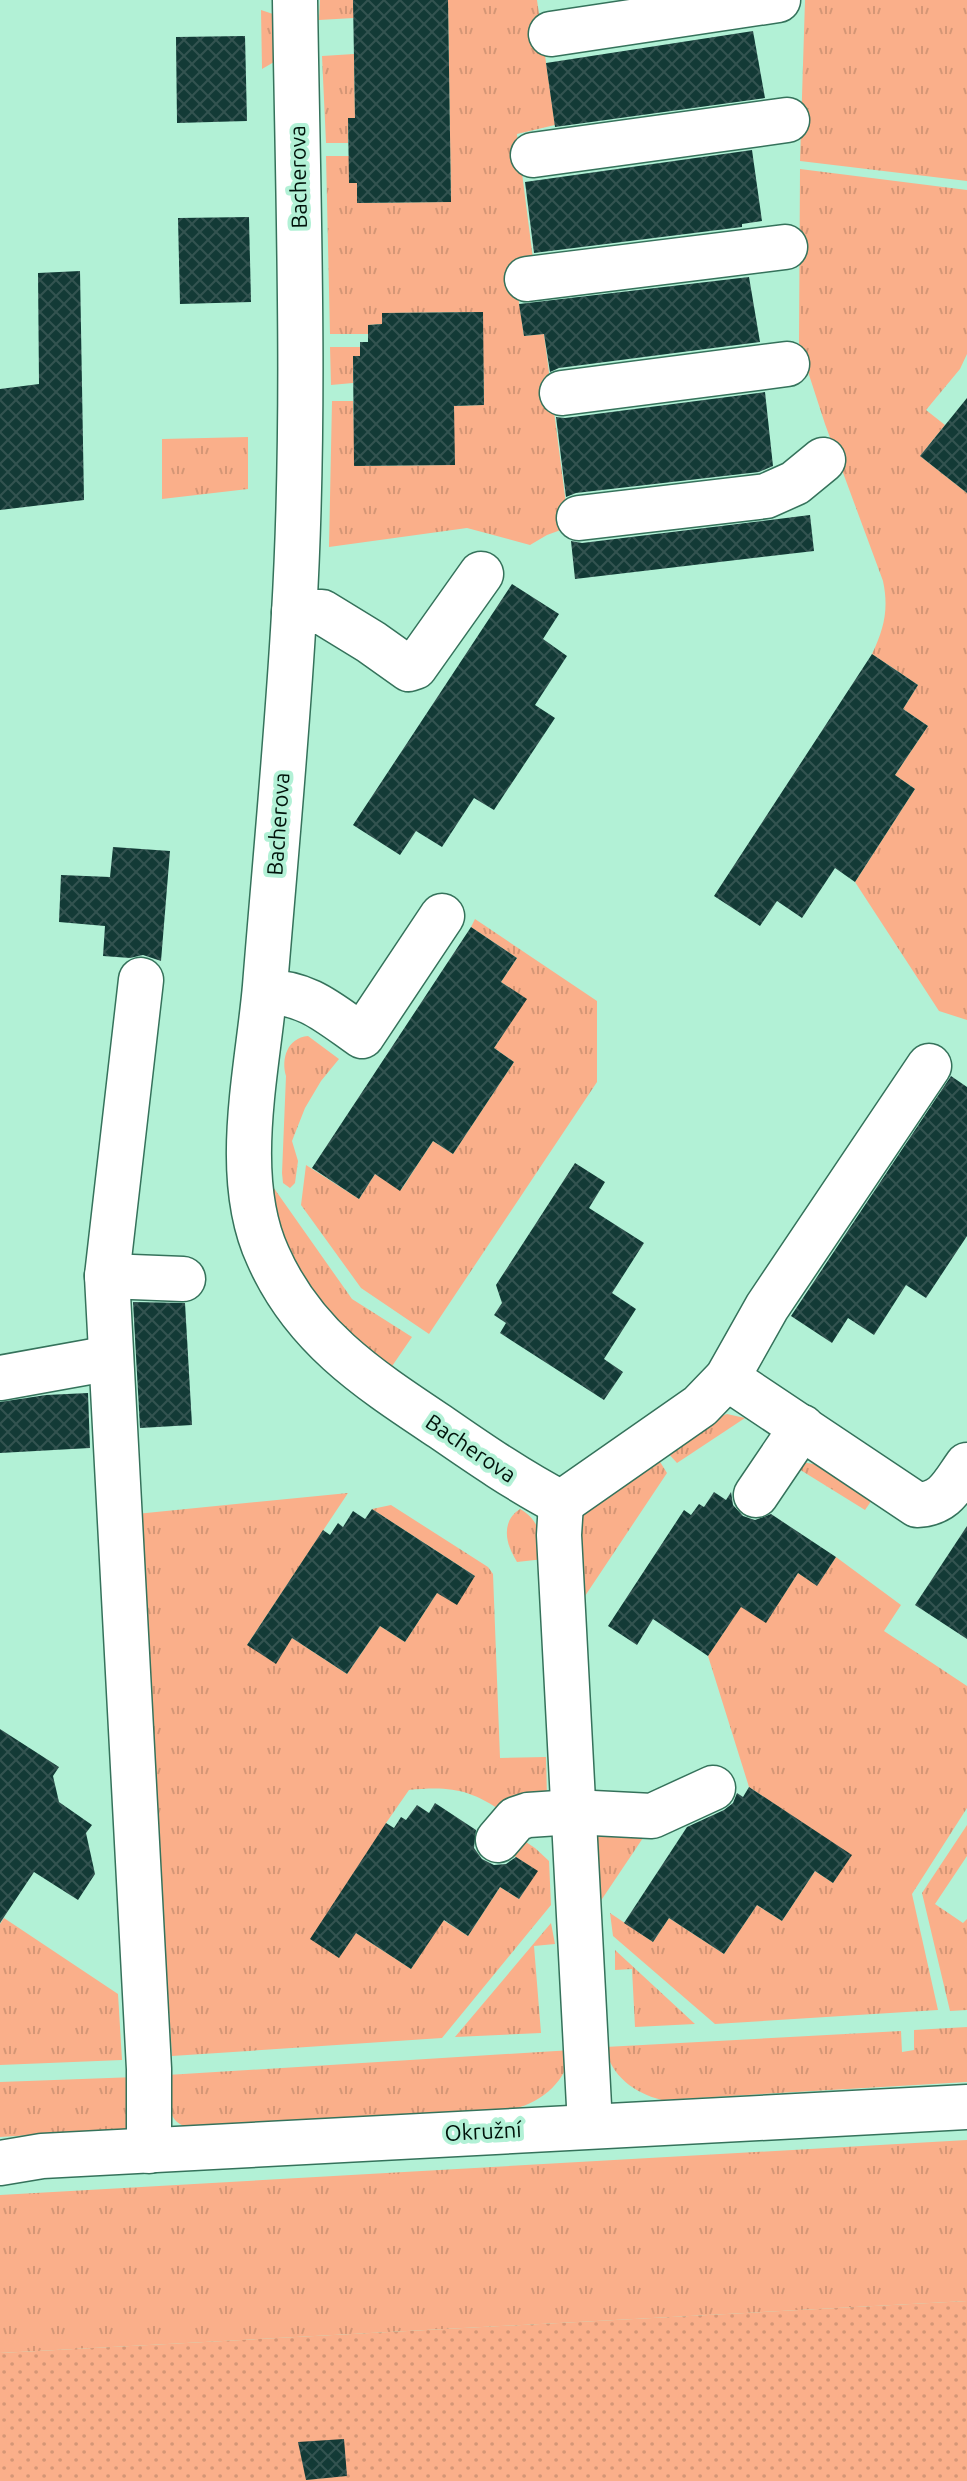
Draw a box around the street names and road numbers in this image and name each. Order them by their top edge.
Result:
street label: Bacherova [284,125,311,229]
street label: Bacherova [261,772,294,876]
street label: Bacherova [421,1408,521,1487]
street label: Okružní [444,2116,523,2145]

